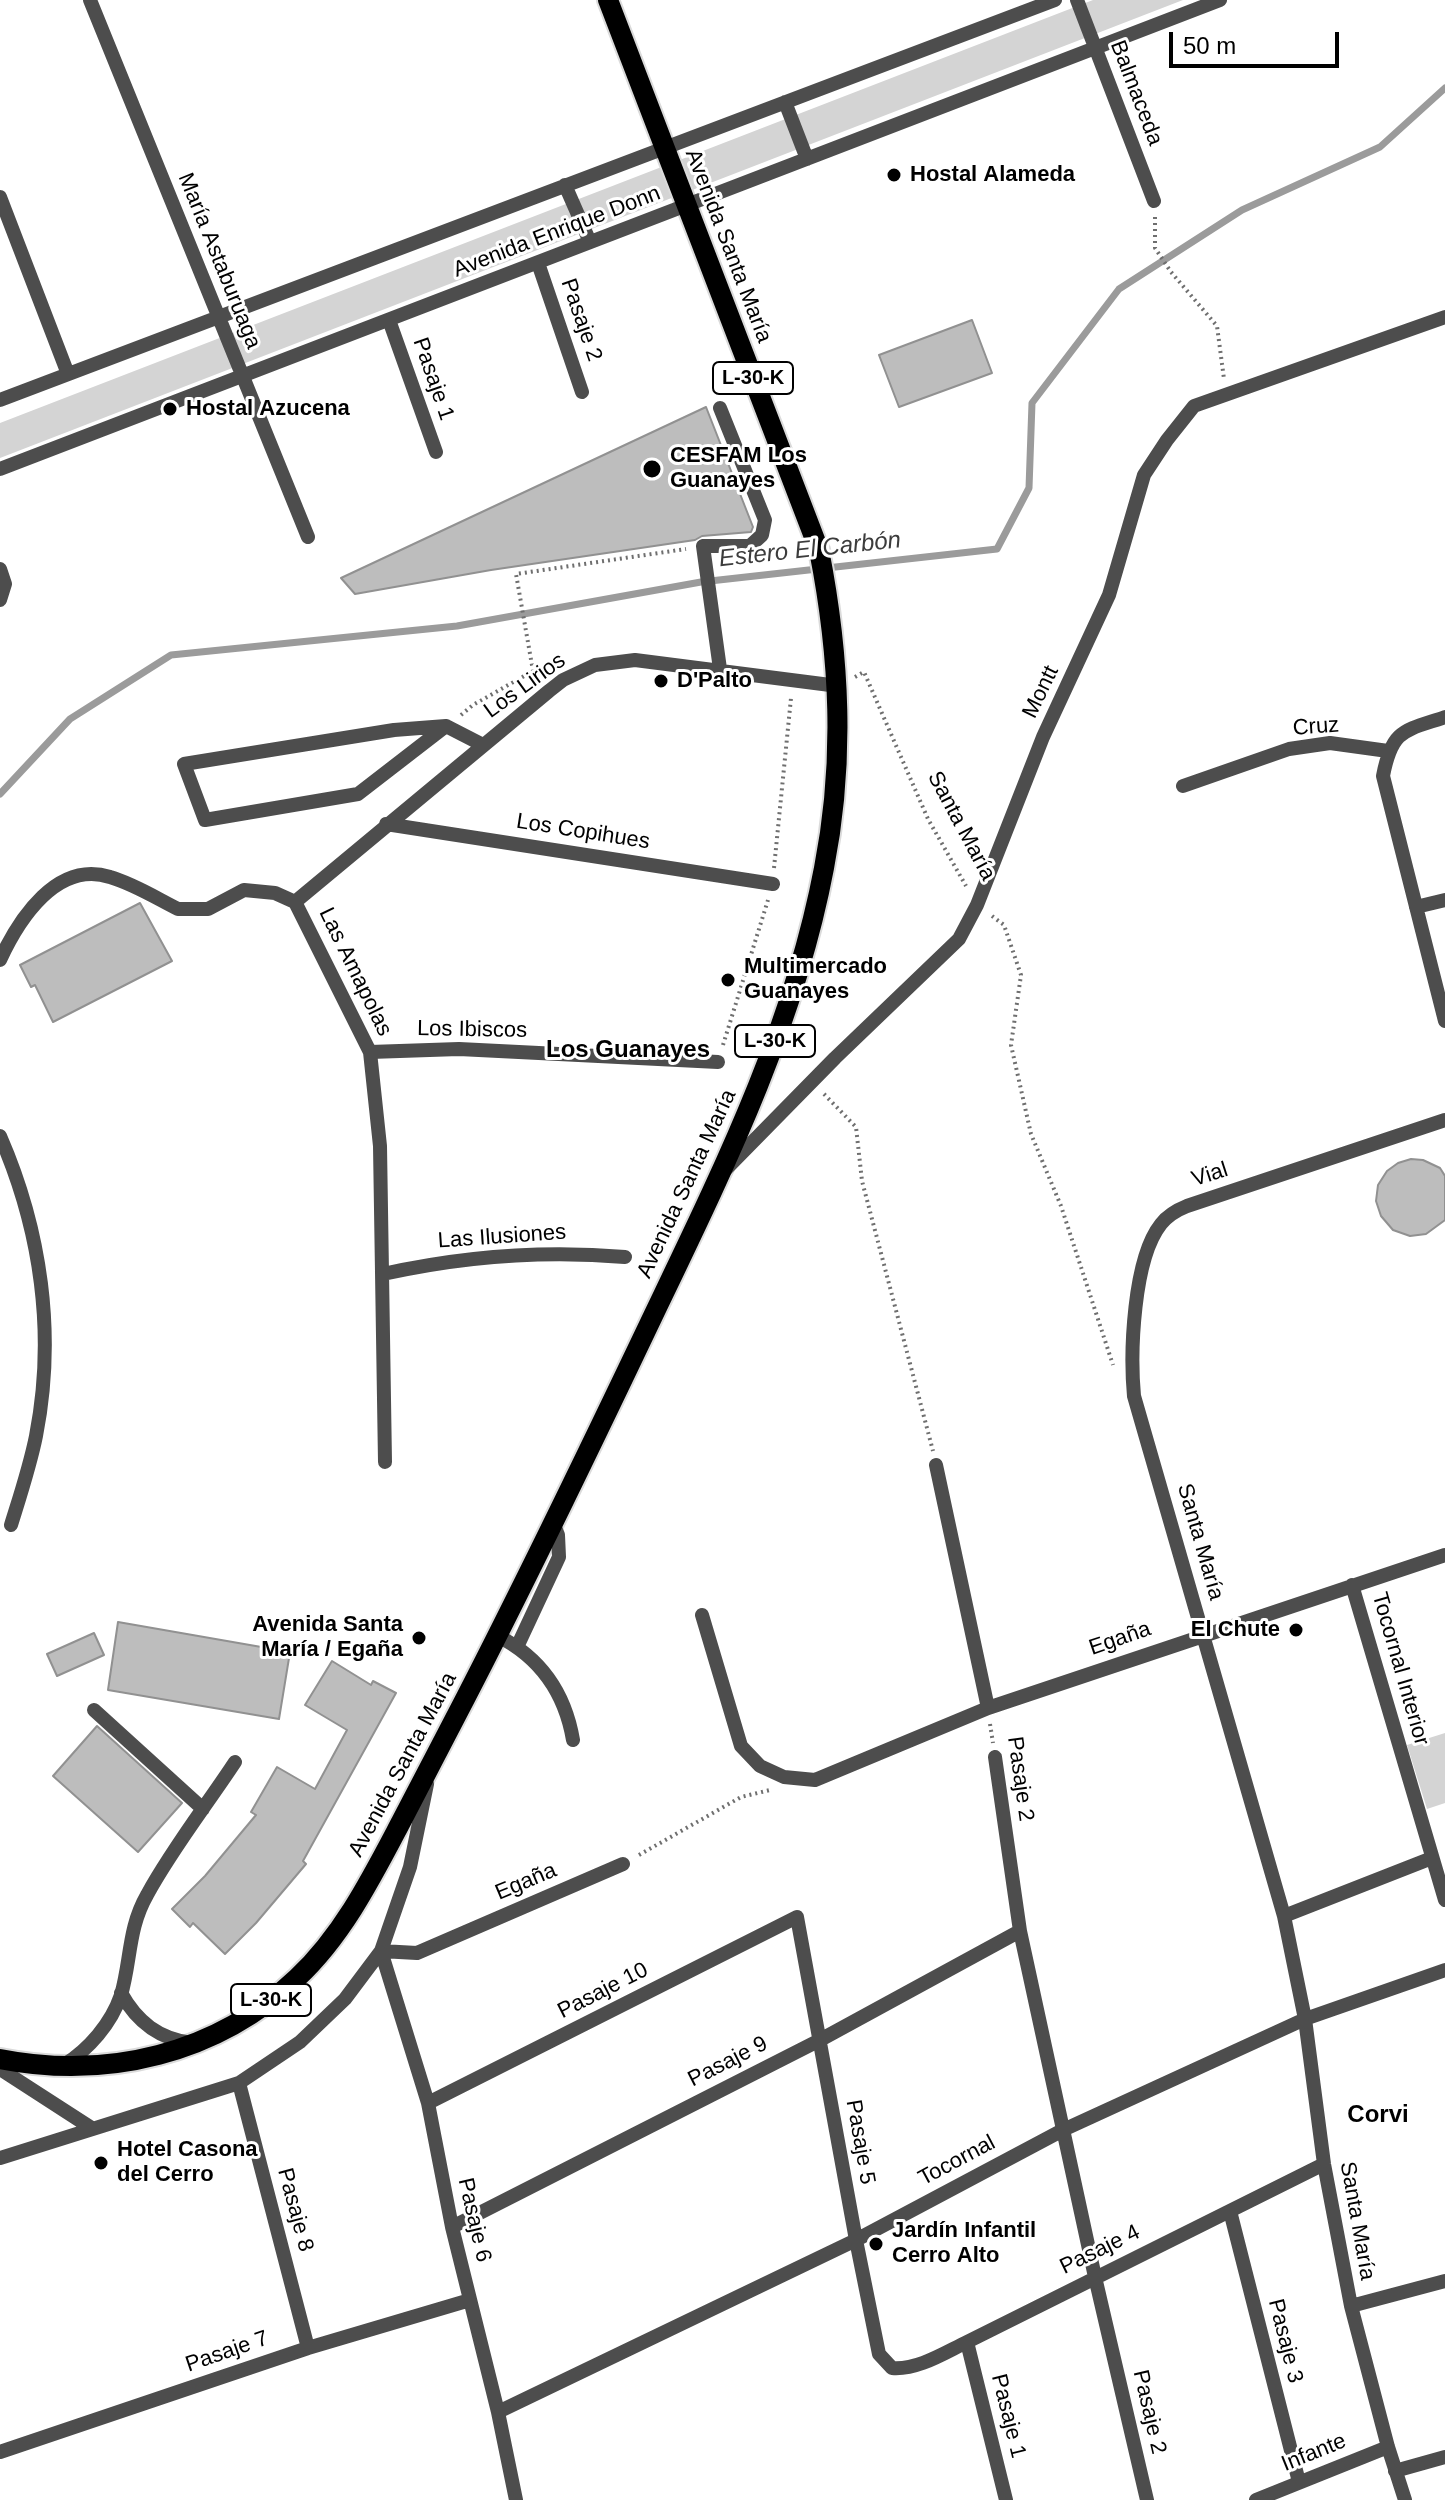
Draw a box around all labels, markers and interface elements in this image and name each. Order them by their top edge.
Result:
scale bar [1173,16,1343,66]
text: 50 m [1183,32,1236,59]
street label: Balmaceda [1104,37,1168,149]
street label: Avenida Santa María [679,146,777,346]
place label: Hostal Alameda [910,162,1075,188]
marker: Hostal Alameda [885,166,903,184]
street label: María Astaburuaga [172,169,266,353]
street label: Avenida Enrique Donn [450,180,664,284]
street label: Pasaje 2 [555,275,607,365]
street label: Pasaje 1 [407,334,459,424]
road number: L-30-K [713,362,793,394]
place label: Hostal Azucena [186,396,350,422]
marker: Hostal Azucena [161,400,179,418]
place label: CESFAM Los Guanayes [670,443,807,494]
marker: CESFAM Los Guanayes [641,458,663,480]
water label: Estero El Carbón [718,526,902,574]
street label: Los Lirios [479,648,571,724]
street label: Montt [1017,661,1065,723]
place label: D'Palto [677,668,752,694]
marker: D'Palto [652,672,670,690]
street label: Cruz [1292,712,1340,742]
street label: Santa María [921,767,1001,885]
street label: Los Copihues [514,808,652,856]
street label: Las Amapolas [313,904,397,1040]
place label: Multimercado Guanayes [744,954,887,1006]
marker: Multimercado Guanayes [719,971,737,989]
street label: Los Ibiscos [417,1016,527,1044]
road number: L-30-K [735,1025,815,1057]
district label: Los Guanayes [546,1036,710,1064]
street label: Avenida Santa María [632,1085,742,1283]
street label: Vial [1189,1157,1231,1193]
street label: Las Ilusiones [437,1219,567,1255]
street label: Santa María [1171,1481,1229,1603]
street label: Tocornal Interior [1366,1590,1434,1748]
place label: Avenida Santa María / Egaña [252,1612,403,1664]
street label: Egaña [1086,1616,1154,1662]
place label: El Chute [1191,1617,1280,1643]
marker: El Chute [1287,1621,1305,1639]
marker: Avenida Santa María / Egaña [410,1629,428,1647]
street label: Avenida Santa María [343,1668,463,1862]
street label: Pasaje 2 [1001,1735,1039,1823]
street label: Egaña [492,1857,560,1907]
street label: Pasaje 10 [553,1957,653,2025]
road number: L-30-K [231,1984,311,2016]
street label: Pasaje 9 [684,2031,772,2093]
street label: Pasaje 5 [840,2098,880,2186]
district label: Corvi [1347,2101,1409,2129]
street label: Tocornal [914,2130,1000,2192]
place label: Hotel Casona del Cerro [117,2137,258,2188]
marker: Hotel Casona del Cerro [92,2154,110,2172]
street label: Santa María [1334,2160,1380,2282]
street label: Pasaje 8 [271,2165,319,2255]
street label: Pasaje 6 [452,2175,496,2265]
place label: Jardín Infantil Cerro Alto [892,2218,1036,2270]
street label: Pasaje 4 [1056,2219,1144,2281]
marker: Jardín Infantil Cerro Alto [867,2235,885,2253]
street label: Pasaje 3 [1262,2296,1308,2386]
street label: Pasaje 7 [182,2326,272,2378]
street label: Pasaje 2 [1127,2367,1171,2457]
street label: Pasaje 1 [985,2371,1031,2461]
street label: Infante [1278,2428,1350,2478]

